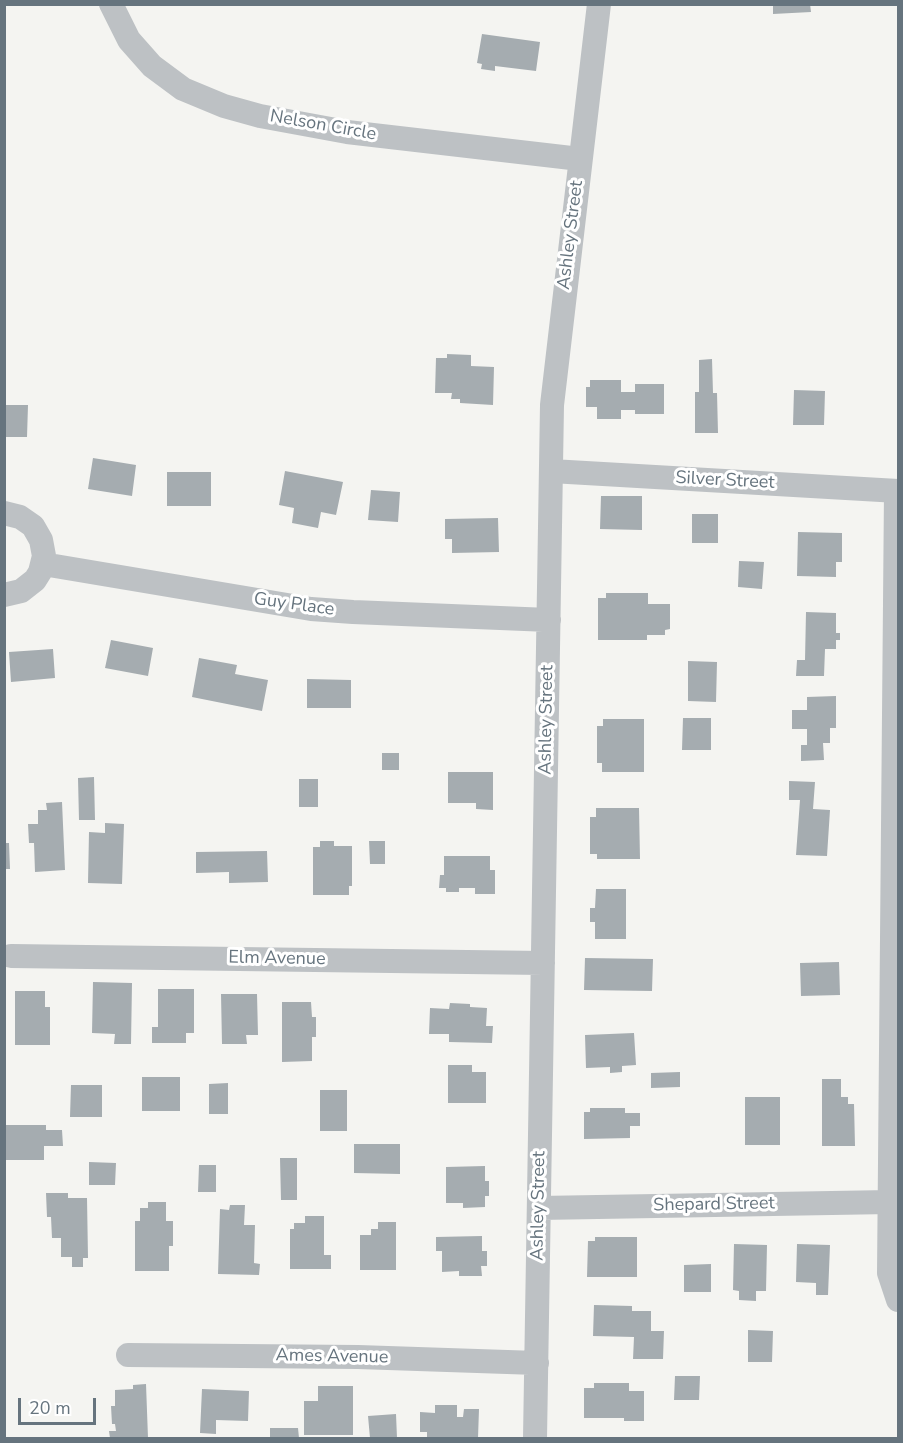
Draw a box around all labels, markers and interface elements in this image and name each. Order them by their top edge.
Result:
street label: Nelson Circle [268,106,378,146]
street label: Ashley Street [554,179,588,291]
street label: Silver Street [675,468,775,494]
street label: Guy Place [252,589,336,621]
street label: Ashley Street [535,665,559,775]
street label: Elm Avenue [228,947,326,971]
street label: Ashley Street [527,1151,551,1261]
street label: Shepard Street [653,1193,775,1217]
street label: Ames Avenue [275,1345,389,1369]
scale bar [21,1386,99,1424]
text: 20 m [29,1396,71,1420]

